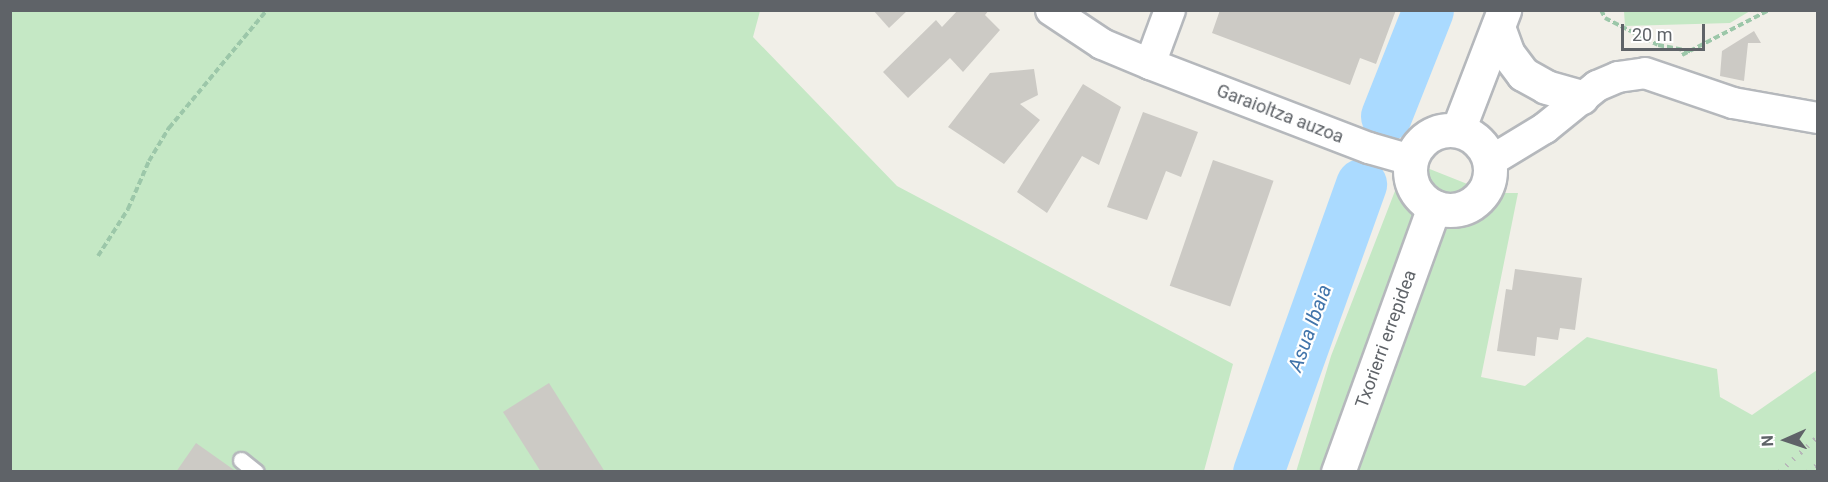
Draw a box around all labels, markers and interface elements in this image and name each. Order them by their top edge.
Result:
scale bar [1624,12,1708,50]
text: 20 m [1632,24,1672,45]
street label: Garaioltza auzoa [1213,80,1347,148]
street label: Txorierri errepidea [1351,267,1421,411]
water label: Asua Ibaia [1283,281,1337,375]
north arrow [1756,410,1816,470]
text: N [1758,435,1777,447]

